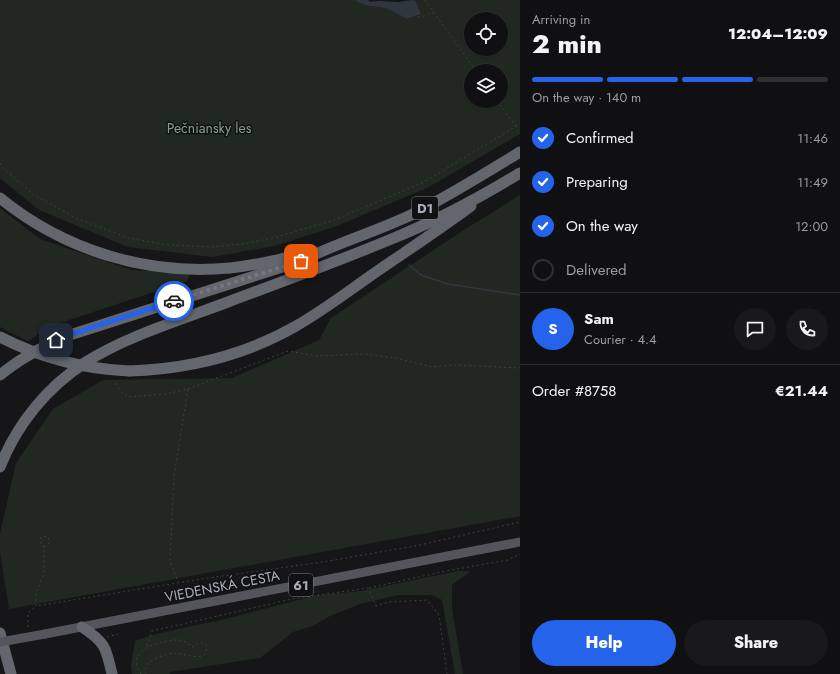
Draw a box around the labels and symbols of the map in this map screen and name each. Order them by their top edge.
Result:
park label: Pečniansky les [167,118,252,138]
road number: D1 [412,197,438,219]
pin [284,244,318,278]
courier [154,281,194,321]
pin [39,323,73,357]
street label: VIEDENSKÁ CESTA [163,565,282,607]
road number: 61 [289,574,313,596]

